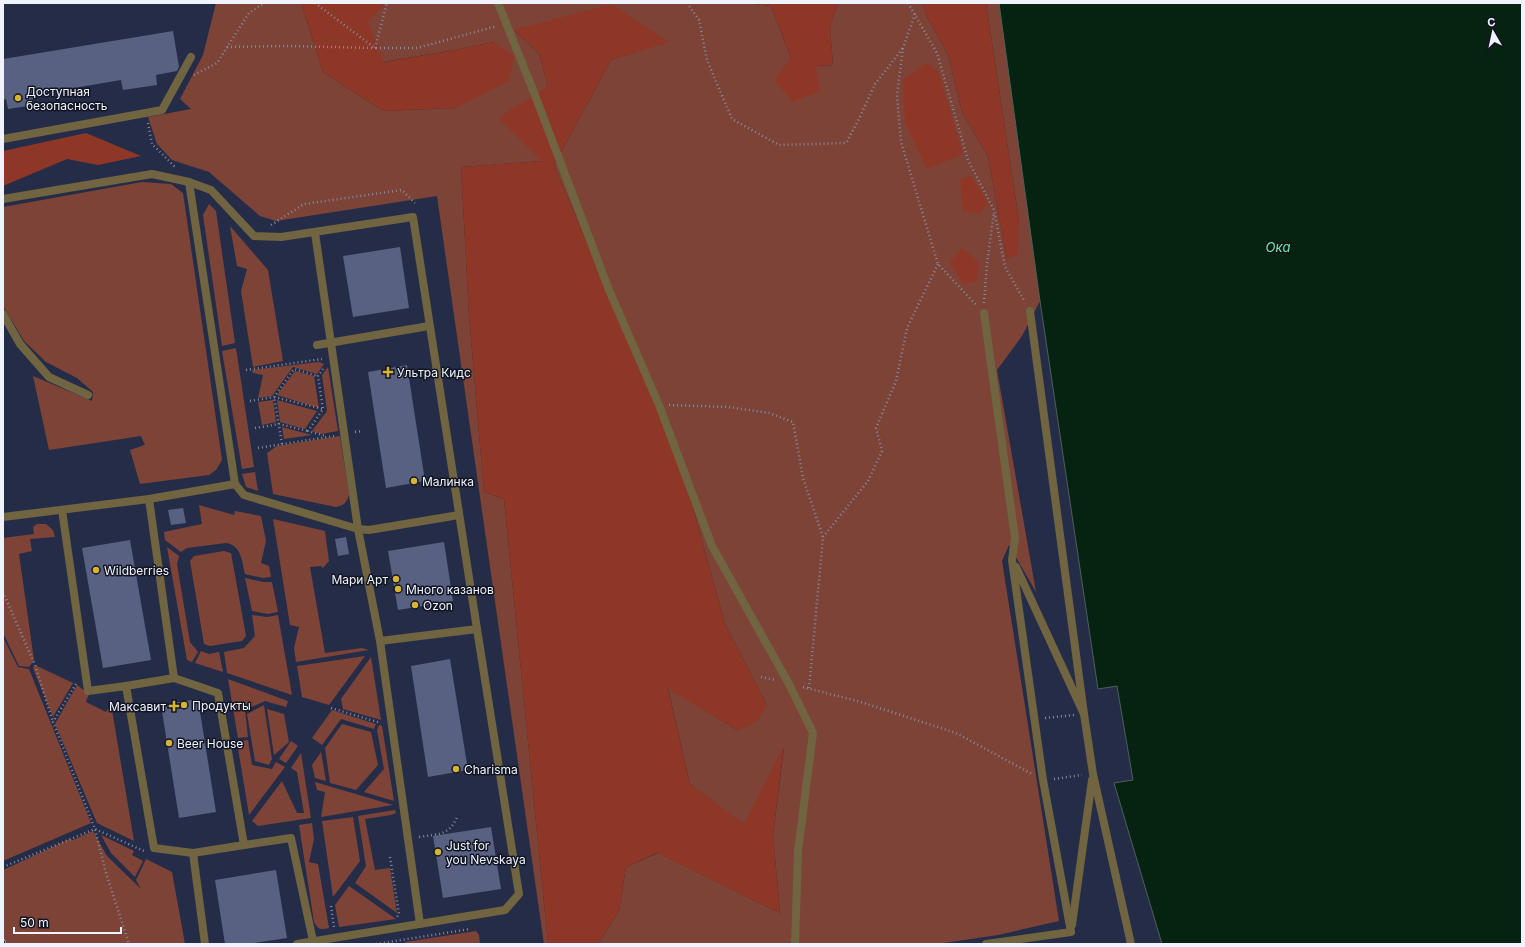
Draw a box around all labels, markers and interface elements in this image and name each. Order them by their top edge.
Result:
north arrow [1473,12,1513,52]
text: С [1486,15,1497,30]
place label: Доступная безопасность [26,84,108,113]
marker: Доступная безопасность [13,93,23,103]
water label: Ока [1266,239,1291,255]
place label: Ультра Кидс [397,365,471,380]
marker: Ультра Кидс [382,366,394,378]
place label: Малинка [422,474,474,489]
marker: Малинка [409,476,419,486]
place label: Wildberries [104,563,169,578]
marker: Wildberries [91,565,101,575]
place label: Мари Арт [331,572,388,587]
marker: Мари Арт [391,574,401,584]
place label: Много казанов [406,582,494,597]
marker: Много казанов [393,584,403,594]
place label: Ozon [423,598,453,613]
marker: Ozon [410,600,420,610]
place label: Продукты [192,698,251,713]
place label: Максавит [109,699,166,714]
marker: Продукты [179,700,189,710]
marker: Максавит [169,701,179,711]
place label: Beer House [177,736,243,751]
marker: Beer House [164,738,174,748]
place label: Charisma [464,762,518,777]
marker: Charisma [451,764,461,774]
place label: Just for you Nevskaya [446,838,526,867]
marker: Just for you Nevskaya [433,847,443,857]
scale bar [14,909,121,935]
text: 50 m [20,915,49,930]

